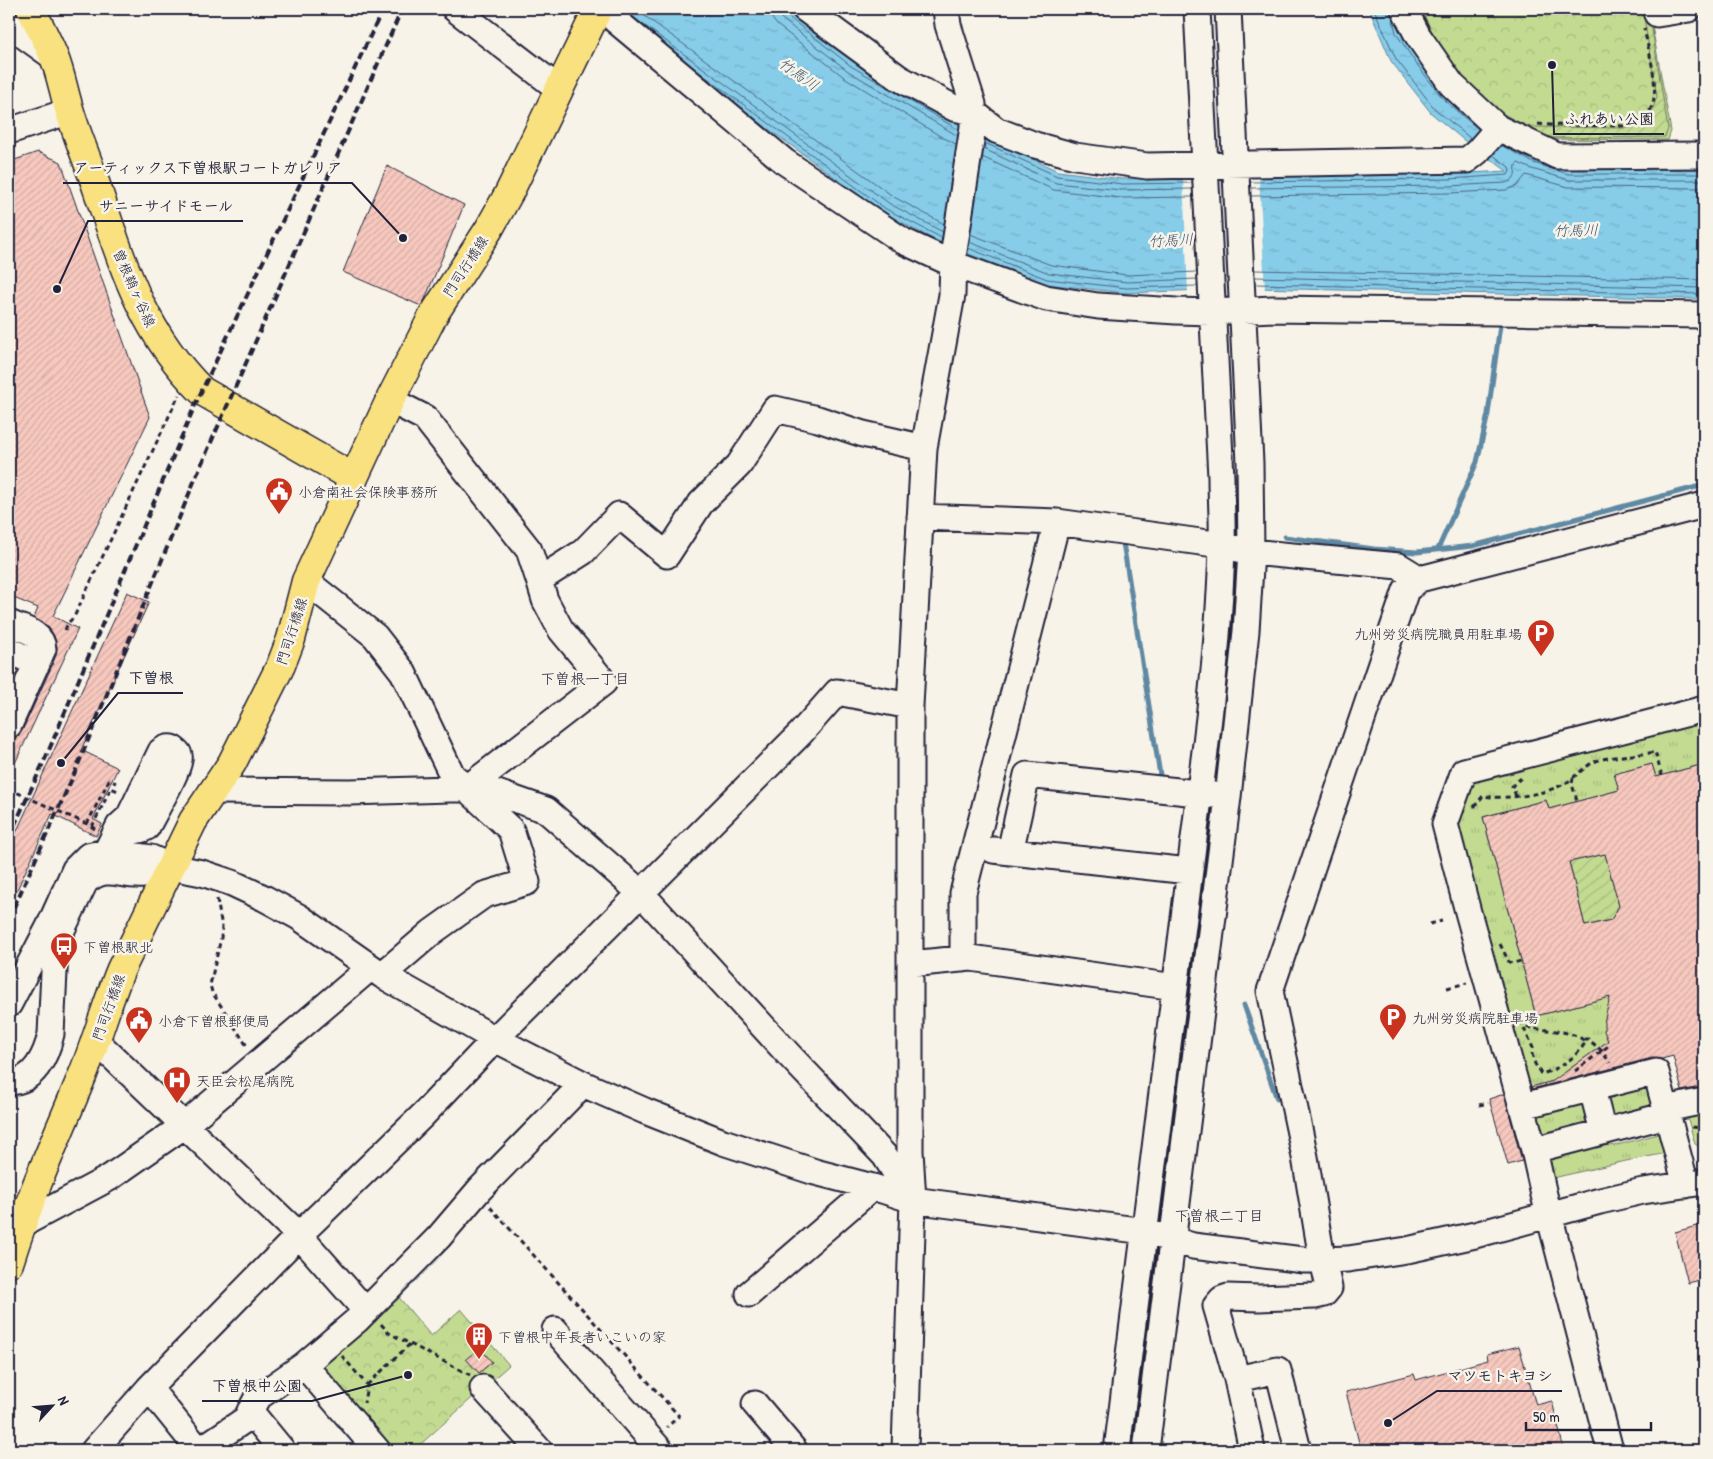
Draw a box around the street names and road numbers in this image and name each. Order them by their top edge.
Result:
street label: 門司行橋線 [438,231,492,301]
street label: 曽根鞘ヶ谷線 [109,246,161,330]
street label: 門司行橋線 [271,595,311,667]
street label: 門司行橋線 [87,971,129,1043]

